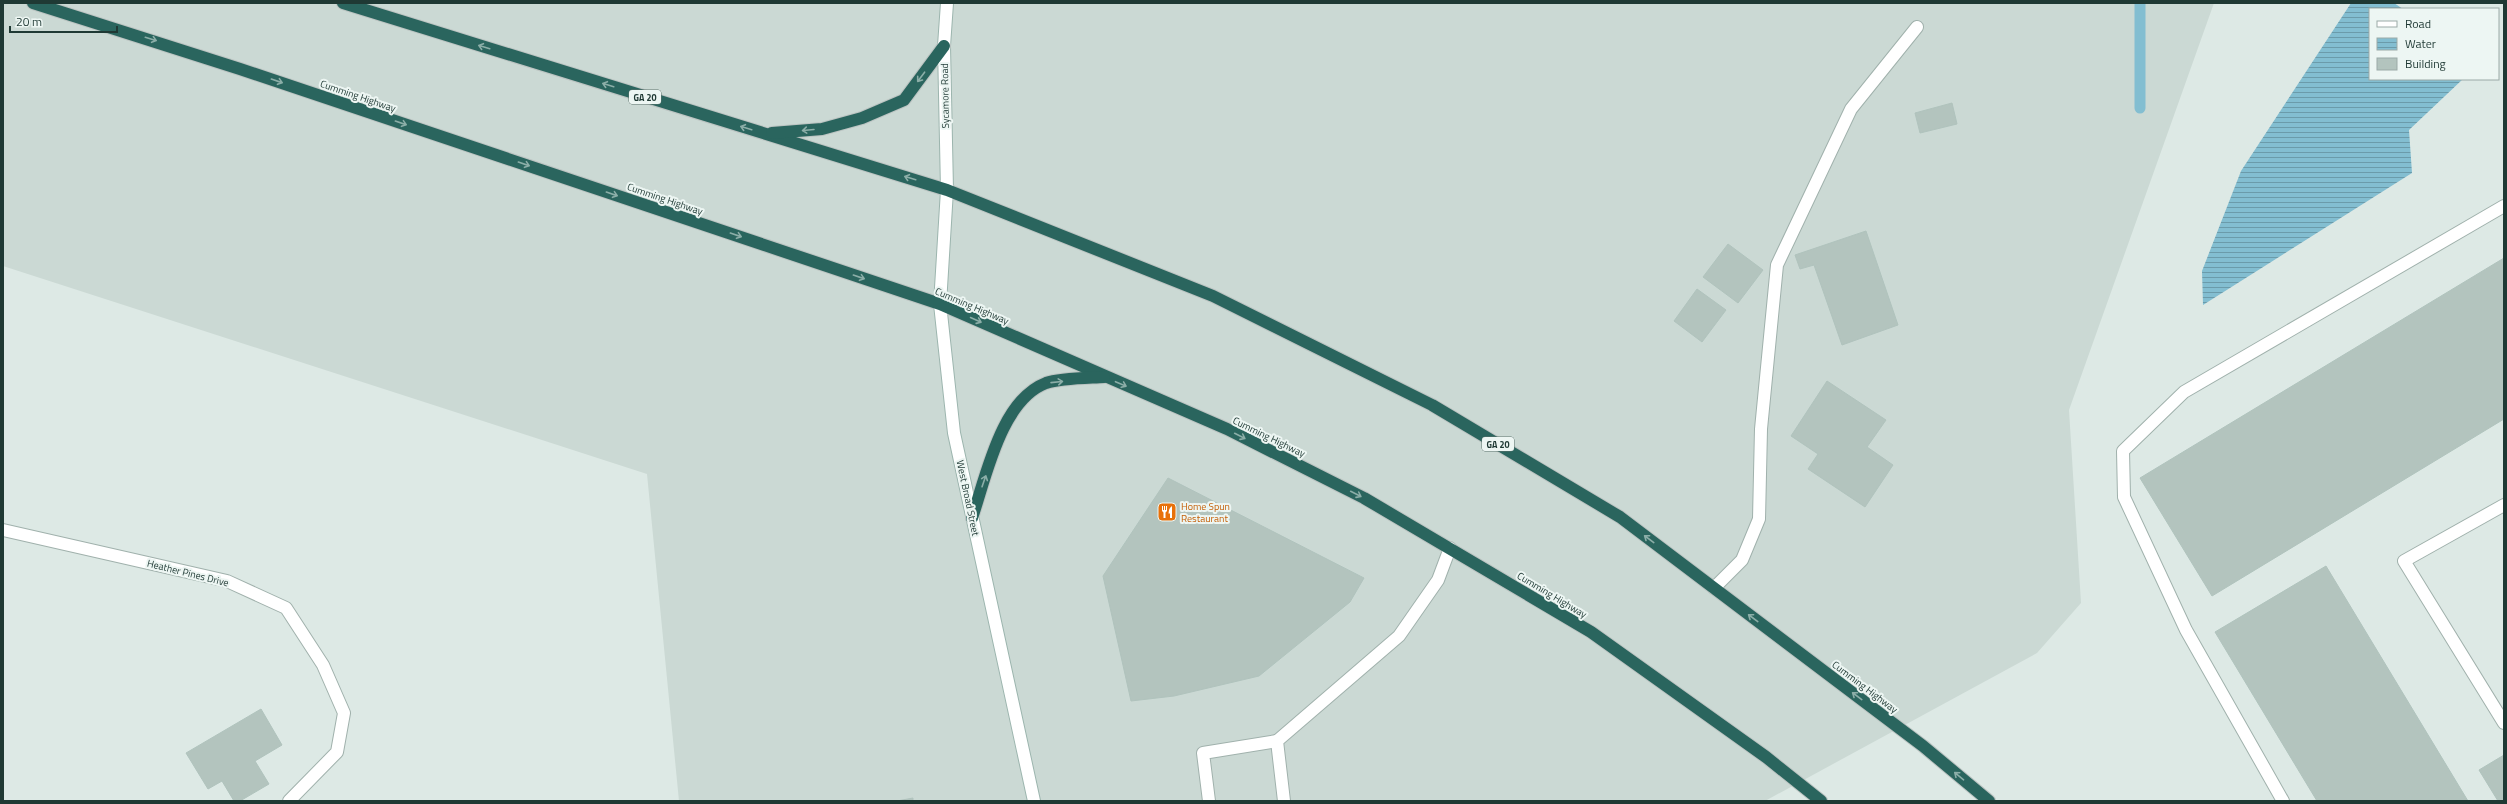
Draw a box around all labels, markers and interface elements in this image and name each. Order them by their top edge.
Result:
scale bar [10,8,117,34]
legend [2369,8,2499,80]
text: 20 m [16,12,42,31]
text: Road [2405,14,2431,33]
text: Water [2405,34,2436,53]
one-way arrow [144,36,157,43]
one-way arrow [478,43,491,50]
text: Building [2405,54,2446,73]
street label: Sycamore Road [937,63,953,129]
one-way arrow [917,71,925,82]
street label: Cumming Highway [318,76,398,116]
one-way arrow [271,78,284,85]
one-way arrow [602,81,615,88]
road number: GA 20 [629,90,661,104]
one-way arrow [394,119,406,127]
one-way arrow [739,124,752,131]
one-way arrow [802,126,815,133]
one-way arrow [517,161,530,168]
one-way arrow [904,174,917,181]
street label: Cumming Highway [625,179,705,219]
one-way arrow [606,191,619,198]
one-way arrow [729,232,741,240]
one-way arrow [852,274,865,281]
street label: Cumming Highway [933,284,1011,328]
one-way arrow [970,317,982,324]
one-way arrow [1050,378,1063,386]
one-way arrow [1114,380,1126,388]
street label: Cumming Highway [1230,413,1308,461]
one-way arrow [1234,432,1246,440]
road number: GA 20 [1482,437,1514,451]
street label: West Broad Street [953,459,983,538]
one-way arrow [981,475,989,487]
one-way arrow [1350,491,1362,498]
place label: Home Spun Restaurant [1181,499,1230,526]
restaurant icon: Home Spun Restaurant [1156,501,1178,523]
one-way arrow [1644,535,1655,544]
street label: Heather Pines Drive [146,556,230,590]
street label: Cumming Highway [1514,568,1590,622]
one-way arrow [1748,614,1759,622]
street label: Cumming Highway [1829,657,1901,717]
one-way arrow [1851,692,1862,700]
one-way arrow [1954,772,1965,781]

